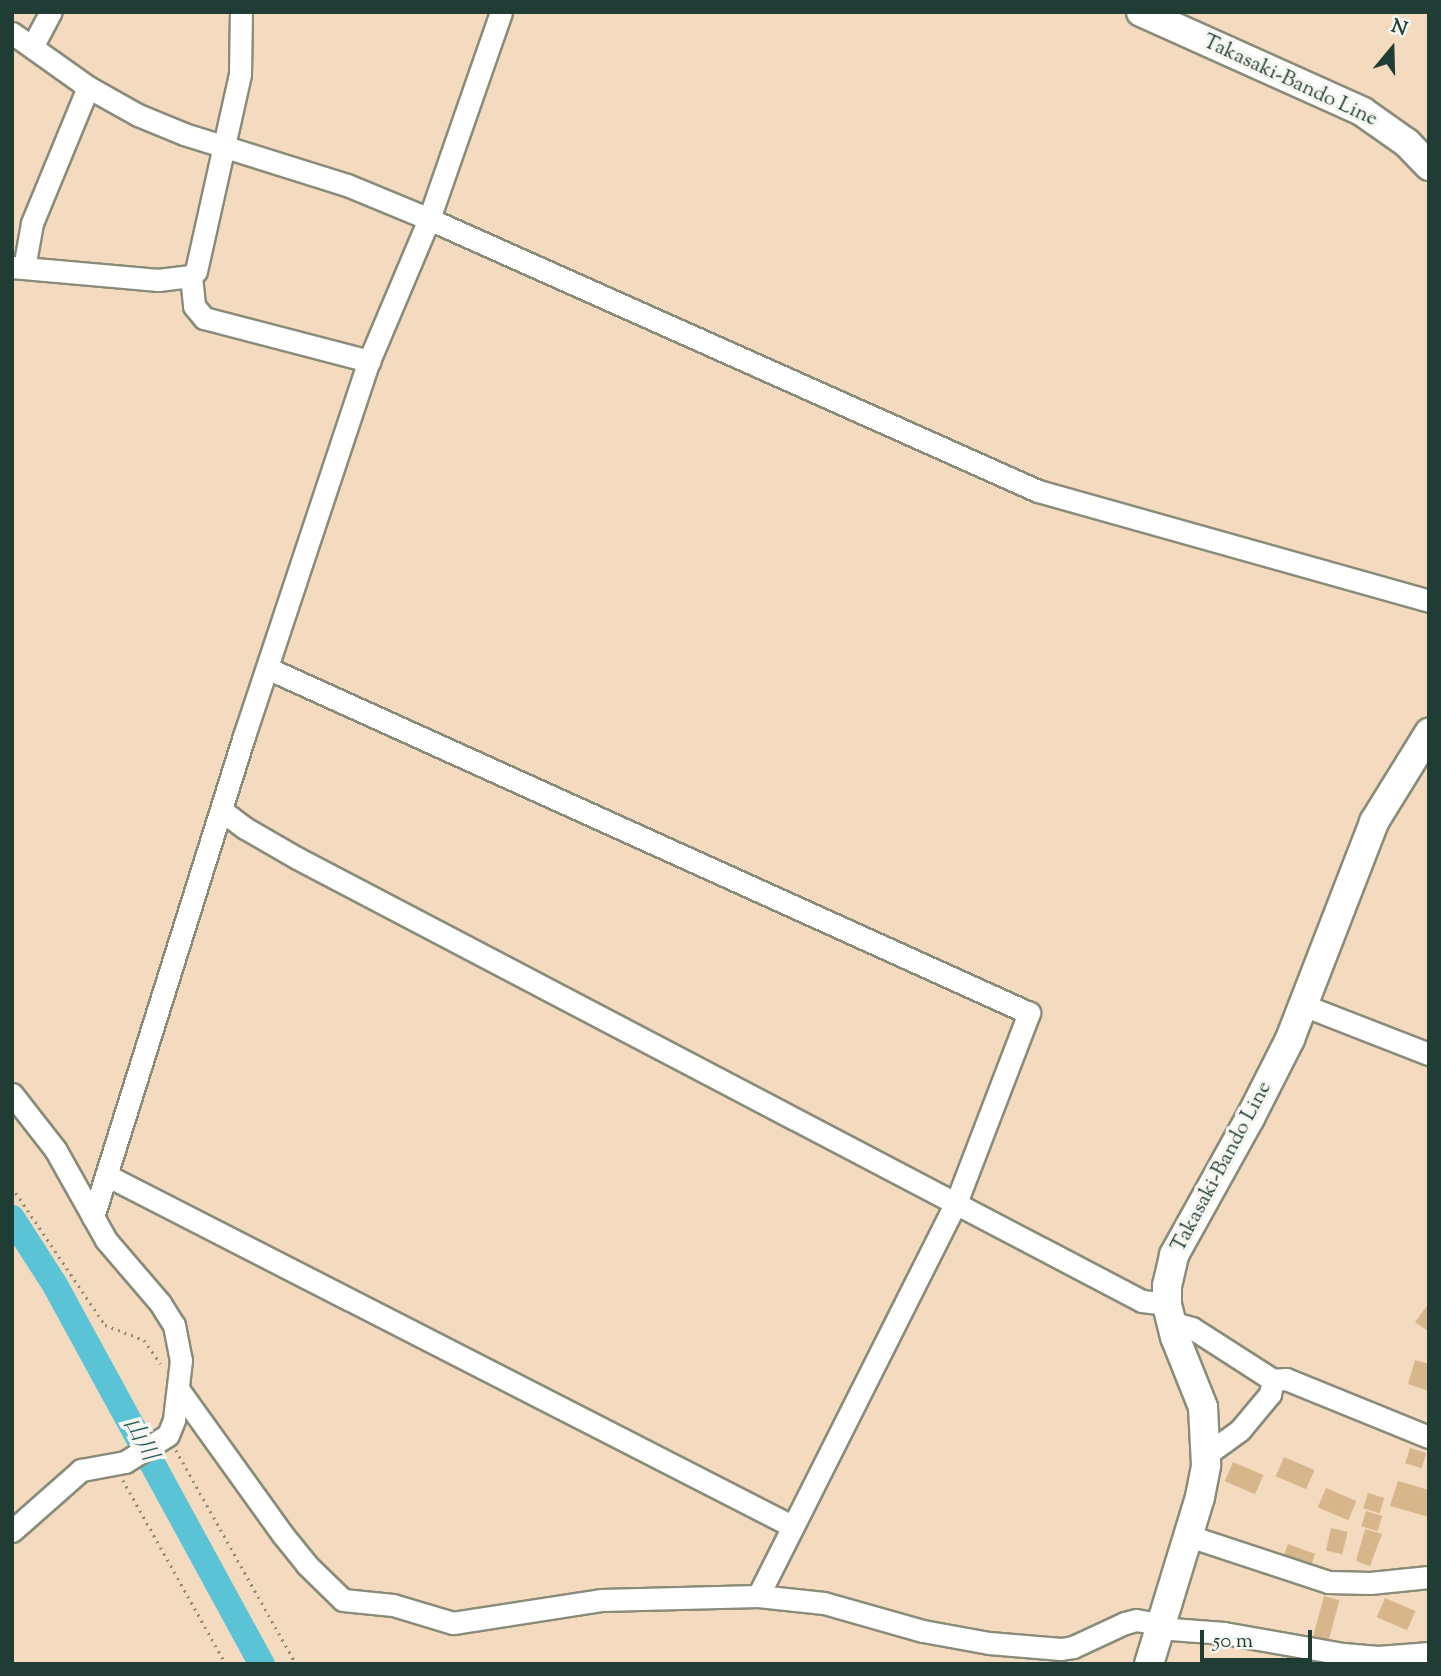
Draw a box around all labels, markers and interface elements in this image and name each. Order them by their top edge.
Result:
text: N [1387,13,1411,44]
north arrow [1357,14,1427,84]
street label: Takasaki-Bando Line [1199,30,1381,132]
street label: Takasaki-Bando Line [1166,1077,1278,1257]
water label: 山川 [116,1413,162,1467]
scale bar [1203,1616,1315,1660]
text: 50 m [1213,1627,1253,1657]

